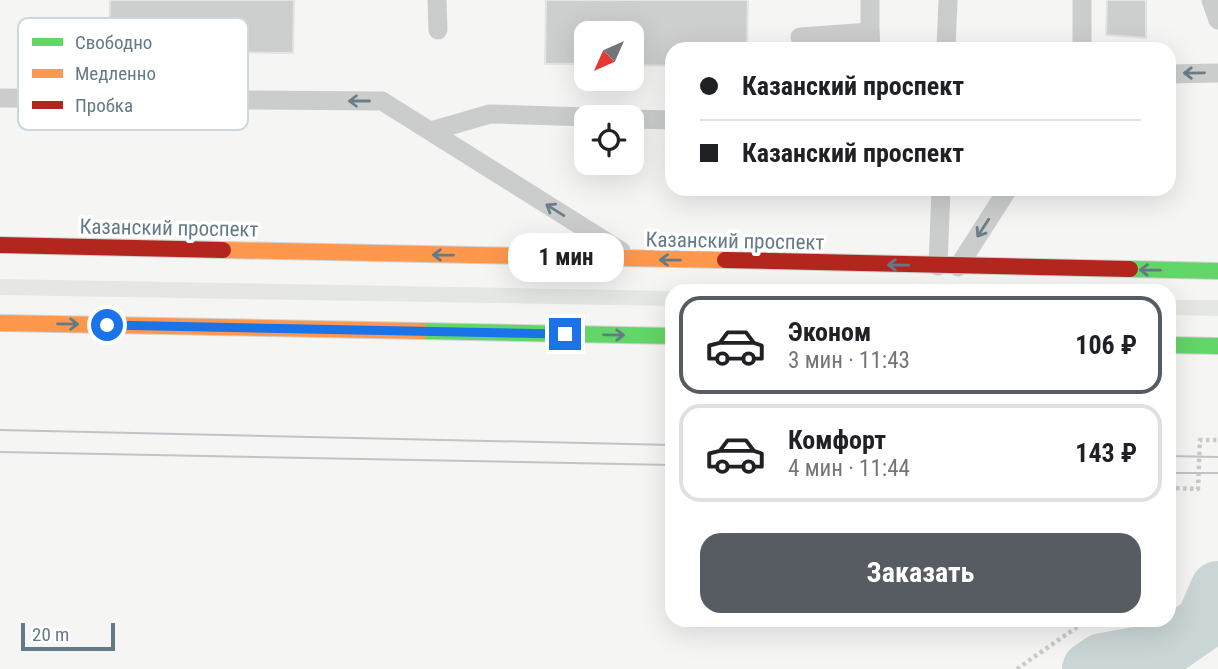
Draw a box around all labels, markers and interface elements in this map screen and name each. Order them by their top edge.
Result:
legend [18,18,248,130]
north arrow [574,21,644,91]
map controls [574,21,644,175]
text: Свободно [75,31,152,54]
text: Медленно [75,62,156,85]
one-way arrow [1182,66,1205,80]
text: Казанский проспект [742,71,964,101]
text: Пробка [75,94,133,117]
one-way arrow [348,94,371,107]
button: locate [574,105,644,175]
text: Казанский проспект [742,138,964,168]
one-way arrow [546,202,566,216]
street label: Казанский проспект [79,214,259,242]
one-way arrow [976,218,991,237]
street label: Казанский проспект [645,227,825,255]
callout: 1 мин [507,232,623,282]
text: 1 мин [538,244,594,271]
one-way arrow [432,248,455,262]
one-way arrow [659,253,682,267]
one-way arrow [887,258,910,272]
one-way arrow [1139,263,1162,277]
route start [91,309,123,341]
icon: car [704,314,767,377]
text: Эконом [788,317,871,347]
one-way arrow [56,318,79,331]
route end [549,318,581,350]
one-way arrow [602,328,625,341]
text: 106 ₽ [1075,330,1137,360]
text: 3 мин · 11:43 [788,347,910,374]
icon: car [704,422,767,485]
text: Комфорт [788,425,886,455]
text: 143 ₽ [1075,438,1137,468]
text: 4 мин · 11:44 [788,455,910,482]
button: Заказать [700,533,1141,613]
scale bar [21,620,116,652]
text: 20 m [32,623,69,646]

